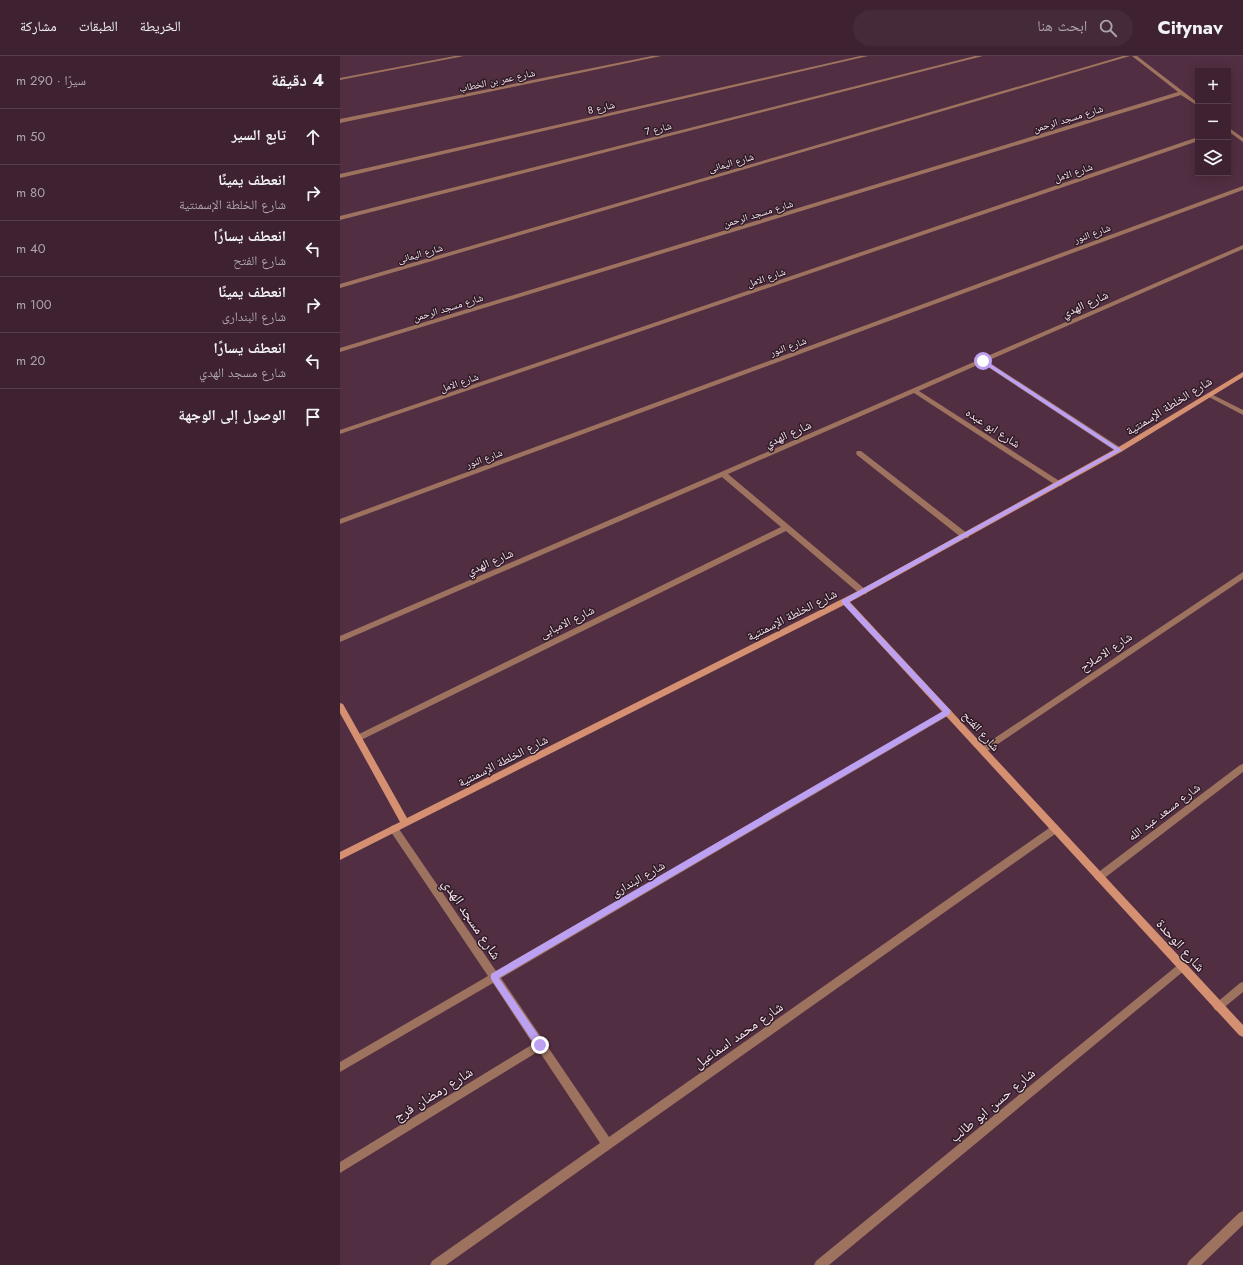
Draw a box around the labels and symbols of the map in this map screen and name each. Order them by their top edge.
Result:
street label: شارع عمر بن الخطاب [458,65,537,96]
street label: شارع 8 [586,97,617,118]
street label: شارع مسجد الرحمن [1031,101,1105,136]
street label: شارع 7 [643,118,674,139]
street label: شارع اليمانى [707,149,756,176]
street label: شارع الامل [1052,159,1095,186]
street label: شارع مسجد الرحمن [721,196,795,231]
street label: شارع النور [1071,220,1113,247]
street label: شارع اليمانى [396,240,445,267]
street label: شارع الامل [745,264,788,291]
street label: شارع الهدي [1059,286,1112,323]
street label: شارع مسجد الرحمن [411,290,485,325]
street label: شارع النور [767,333,809,360]
route start [974,352,992,370]
street label: شارع الامل [438,369,481,396]
street label: شارع الخلطة الإسمنتية [1122,372,1216,440]
street label: شارع ابو عبده [962,404,1024,452]
street label: شارع الهدي [762,416,815,453]
street label: شارع النور [463,445,505,472]
street label: شارع الهدي [464,544,517,581]
street label: شارع الخلطة الإسمنتية [744,585,840,645]
street label: شارع الامبابى [537,601,598,643]
street label: شارع الاصلاح [1076,628,1136,676]
street label: شارع الفتح [958,707,1004,755]
street label: شارع الخلطة الإسمنتية [455,731,551,791]
street label: شارع مسعد عبد الله [1124,779,1204,845]
street label: شارع البندارى [608,856,668,902]
street label: شارع مسجد الهدي [436,875,506,964]
street label: شارع الوحدة [1152,914,1210,976]
street label: شارع محمد اسماعيل [689,997,787,1073]
route end [531,1036,549,1054]
street label: شارع رمضان فرج [390,1062,476,1126]
street label: شارع حسن ابو طالب [945,1063,1039,1147]

